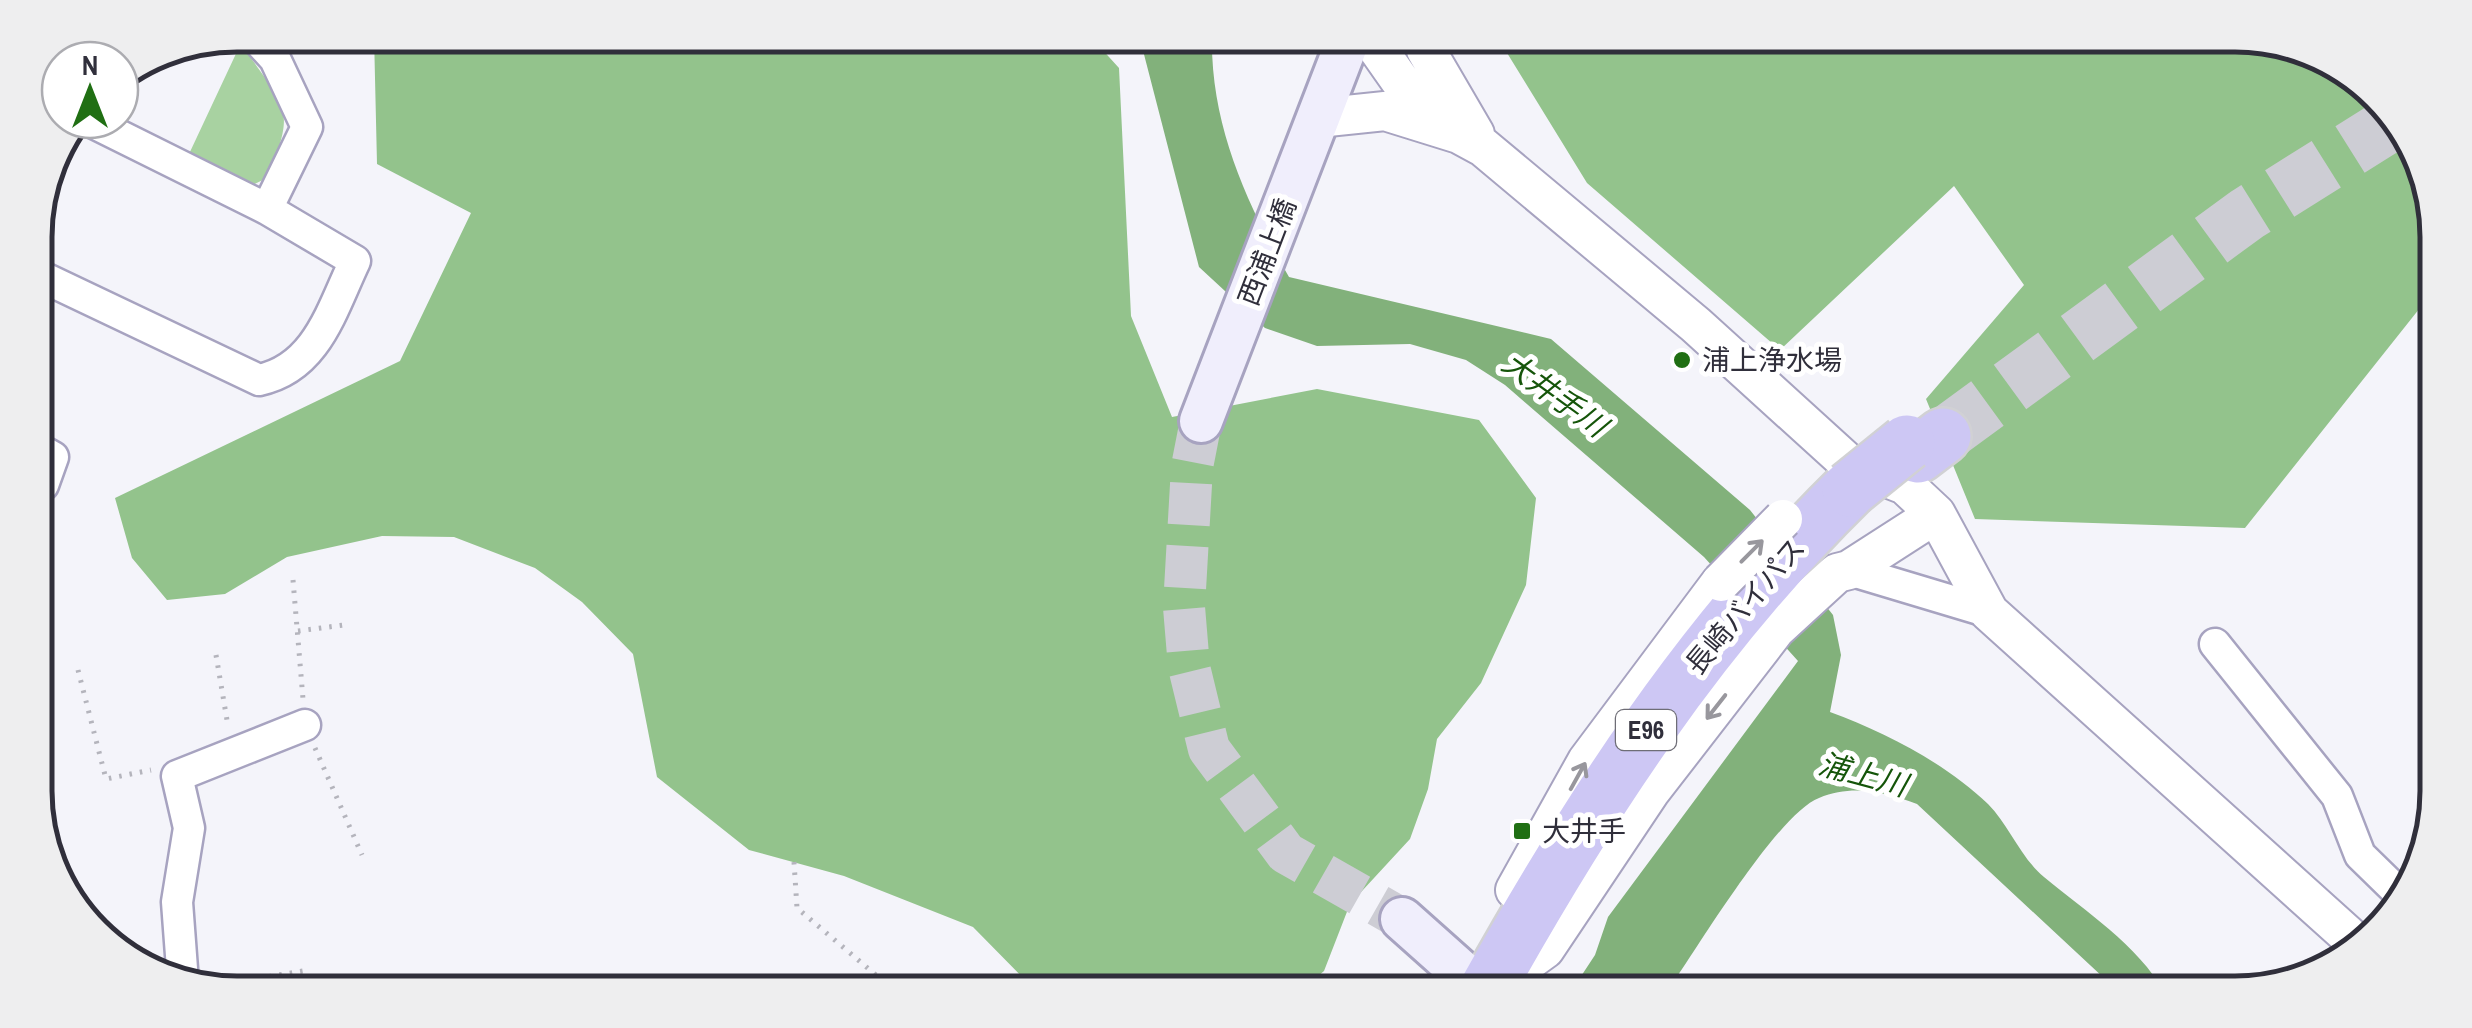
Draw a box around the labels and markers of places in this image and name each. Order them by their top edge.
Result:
place label: 浦上浄水場 [1702,341,1842,379]
marker: 浦上浄水場 [1671,349,1693,371]
place label: 大井手 [1542,812,1626,850]
marker: 大井手 [1511,820,1533,842]

